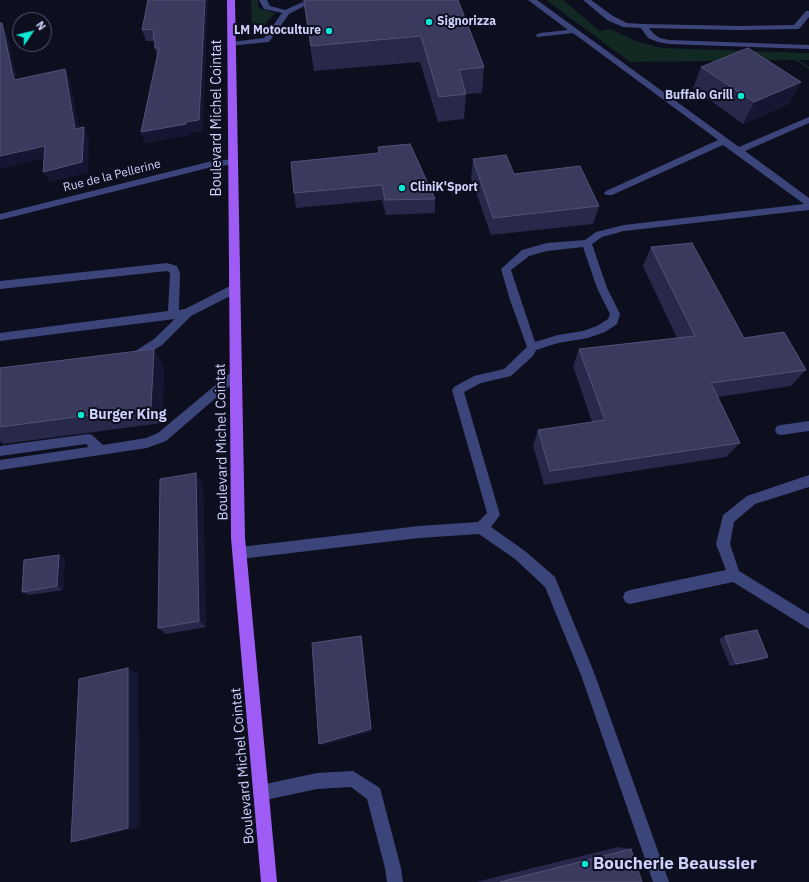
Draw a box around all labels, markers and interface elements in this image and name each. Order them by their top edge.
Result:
north arrow [12,12,52,52]
place label: Signorizza [437,15,496,29]
marker: Signorizza [424,17,434,27]
text: N [33,18,49,33]
place label: LM Motoculture [234,24,321,38]
marker: LM Motoculture [324,26,334,36]
street label: Boulevard Michel Cointat [209,40,225,196]
place label: Buffalo Grill [665,89,733,103]
marker: Buffalo Grill [736,91,746,101]
street label: Rue de la Pellerine [62,157,162,195]
place label: CliniK'Sport [410,181,478,195]
marker: CliniK'Sport [397,183,407,193]
street label: Boulevard Michel Cointat [212,363,232,521]
place label: Burger King [89,407,166,423]
marker: Burger King [76,410,86,420]
street label: Boulevard Michel Cointat [228,687,258,845]
place label: Boucherie Beaussier [593,854,757,874]
marker: Boucherie Beaussier [580,859,590,869]

